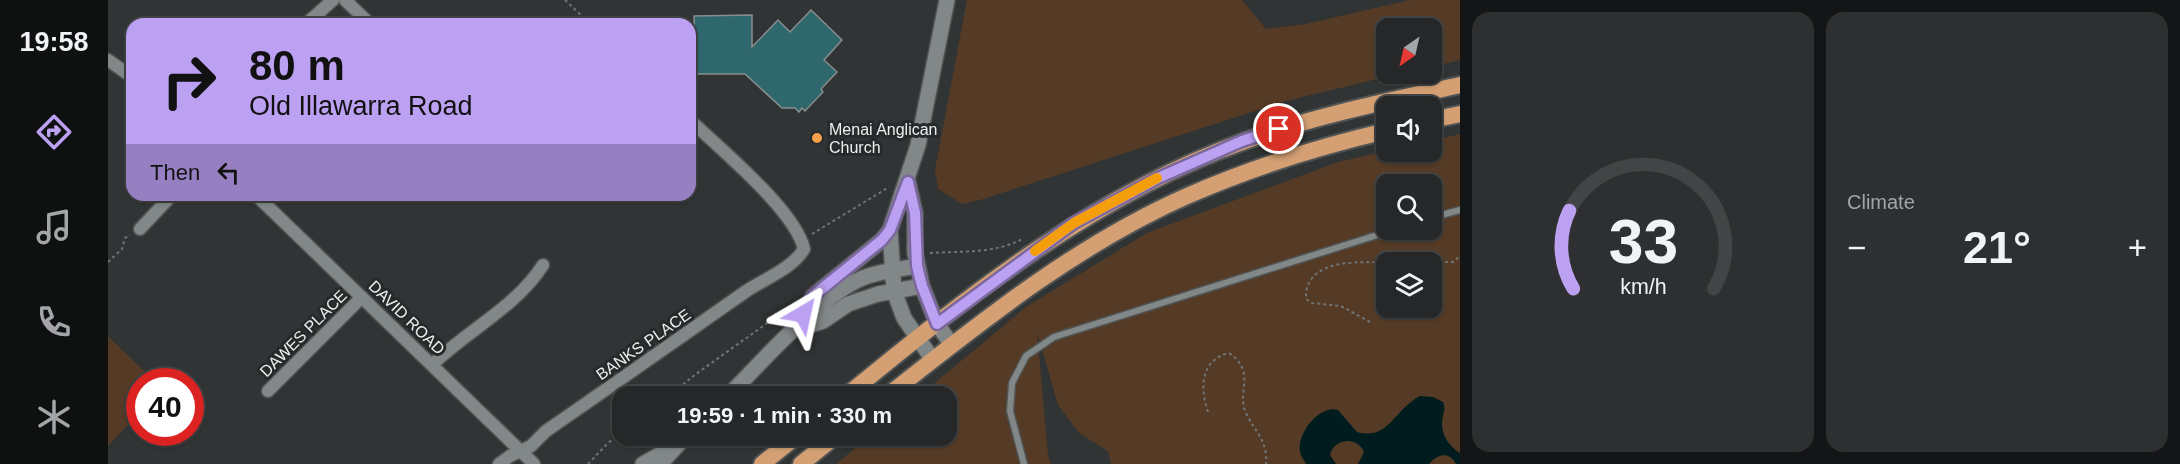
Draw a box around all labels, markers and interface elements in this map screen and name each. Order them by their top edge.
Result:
north arrow [1376,18,1442,84]
map controls [1376,18,1442,318]
text: 19:58 [19,27,89,57]
icon: right [150,42,228,120]
text: 80 m [249,42,345,89]
text: Old Illawarra Road [249,91,473,121]
button: sound [1376,96,1442,162]
pin [1253,103,1304,154]
icon: directions [33,111,75,153]
icon: arrive [1262,112,1295,145]
place label: Menai Anglican Church [829,121,938,156]
marker: Menai Anglican Church [810,131,824,145]
icon: left [212,156,245,189]
text: Then [150,160,200,185]
button: search [1376,174,1442,240]
text: Climate [1847,191,1915,213]
icon: music [33,206,75,248]
text: 33 [1608,207,1678,276]
text: 21° [1963,222,2031,273]
text: − [1847,229,1866,266]
text: + [2128,229,2147,266]
button: layers [1376,252,1442,318]
text: km/h [1620,275,1666,299]
street label: DAVID ROAD [365,277,448,358]
position arrow [771,282,835,346]
street label: DAWES PLACE [257,287,350,380]
icon: phone [33,301,75,343]
street label: BANKS PLACE [593,306,694,383]
speed limit sign: 40 [126,368,204,446]
icon: climate [33,396,75,438]
text: 19:59 · 1 min · 330 m [677,403,892,428]

